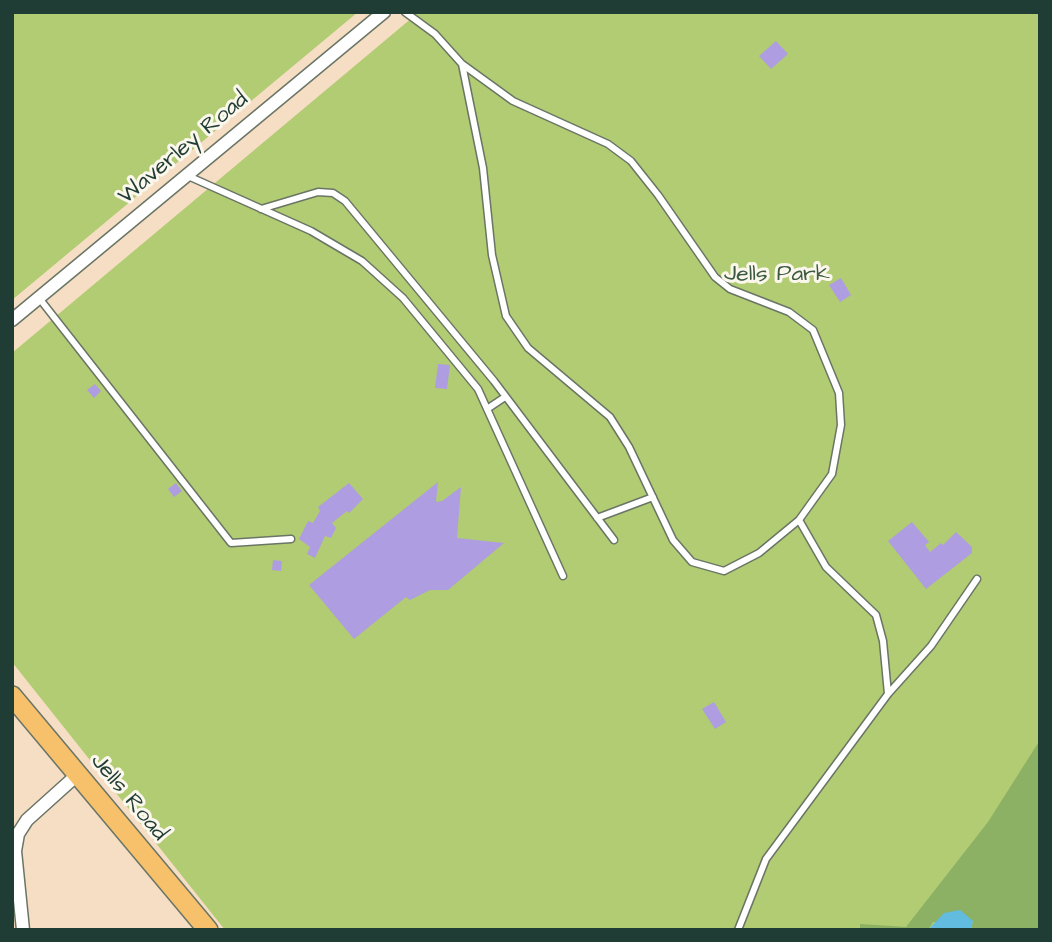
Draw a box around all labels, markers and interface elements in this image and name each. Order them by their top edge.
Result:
street label: Waverley Road [113,87,255,211]
park label: Jells Park [724,261,830,289]
street label: Jells Road [84,749,172,847]

